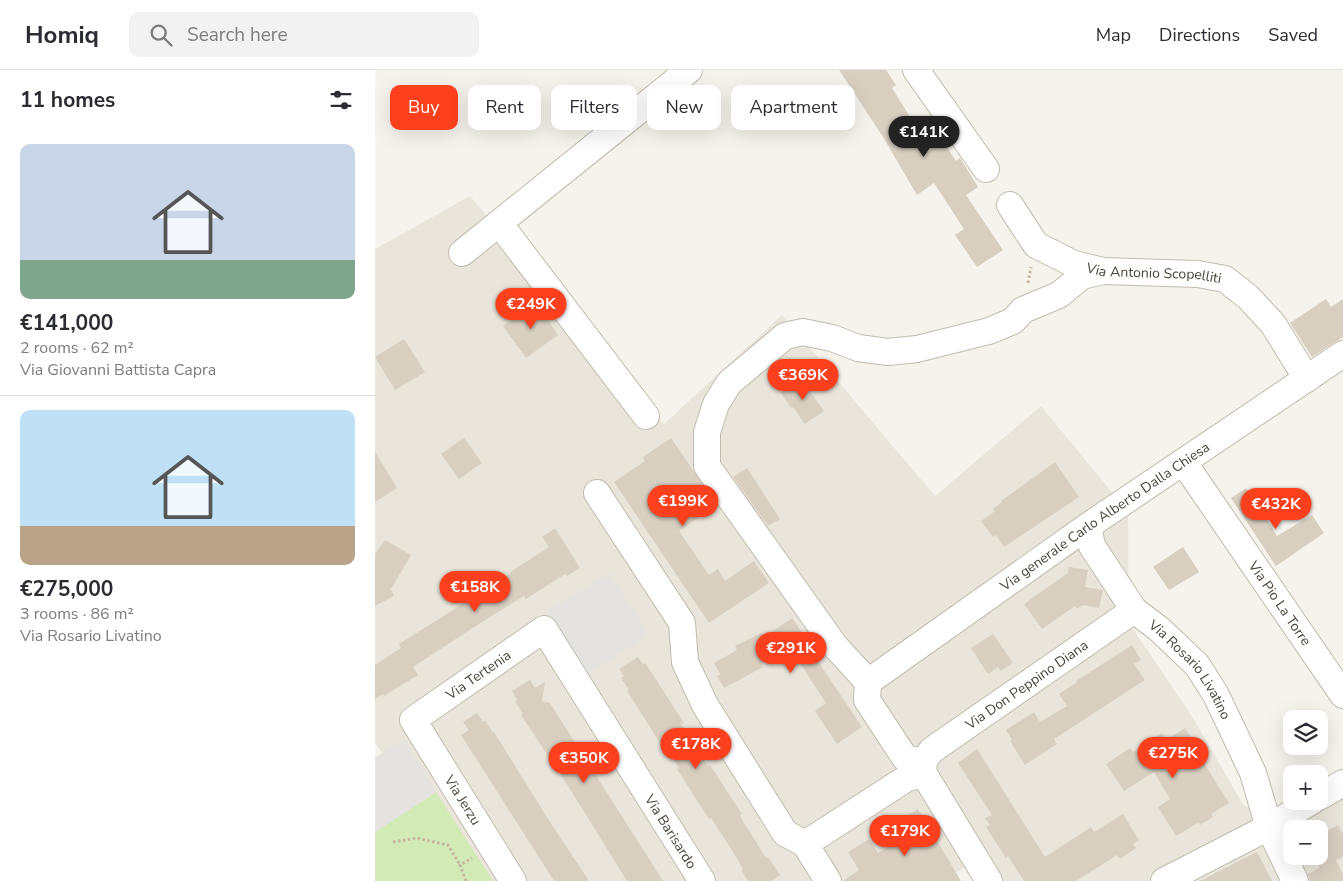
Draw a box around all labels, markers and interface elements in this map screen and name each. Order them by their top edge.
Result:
search box [129,12,479,57]
text: Homiq [25,19,99,51]
icon: search [147,21,175,49]
text: Search here [187,22,288,48]
text: Map [1096,23,1131,47]
text: Directions [1159,23,1240,47]
text: Saved [1268,23,1318,47]
chip: Buy [390,85,458,130]
chip: Rent [468,85,541,130]
chip: Filters [551,85,637,130]
chip: New [647,85,721,130]
chip: Apartment [731,85,855,130]
text: 11 homes [20,86,115,114]
icon: filters [327,86,355,114]
pin: €141K [889,116,959,158]
text: €141K [899,121,949,143]
icon: home [143,177,233,267]
street label: Via Antonio Scopelliti [1083,258,1223,288]
pin: €249K [496,288,566,330]
text: €249K [506,293,556,315]
text: €141,000 [20,309,113,337]
text: 2 rooms · 62 m² [20,337,133,359]
pin: €369K [768,358,838,401]
text: Via Giovanni Battista Capra [20,359,216,381]
text: €369K [778,364,828,386]
street label: Via generale Carlo Alberto Dalla Chiesa [995,438,1214,596]
icon: home [143,442,233,532]
pin: €199K [648,484,718,527]
pin: €432K [1241,488,1311,530]
text: €199K [658,490,708,512]
text: €432K [1251,493,1301,515]
street label: Via Pio La Torre [1243,557,1315,650]
pin: €158K [440,570,510,613]
text: €275,000 [20,575,113,603]
text: €158K [450,576,500,598]
text: 3 rooms · 86 m² [20,603,133,625]
street label: Via Rosario Livatino [1144,615,1235,723]
text: Via Rosario Livatino [20,625,162,647]
pin: €291K [756,632,826,674]
street label: Via Don Peppino Diana [961,636,1092,735]
text: €291K [766,637,816,659]
street label: Via Tertenia [441,646,515,705]
map controls [1283,710,1328,865]
button: layers [1283,710,1328,755]
pin: €178K [661,728,731,770]
text: €178K [671,733,721,755]
pin: €275K [1138,736,1208,779]
pin: €350K [549,742,619,784]
text: €275K [1148,742,1198,764]
text: €350K [559,747,609,769]
button: + [1283,765,1328,810]
street label: Via Jerzu [439,771,485,829]
street label: Via Barisardo [640,790,701,873]
pin: €179K [870,814,940,857]
text: €179K [880,820,930,842]
button: − [1283,820,1328,865]

